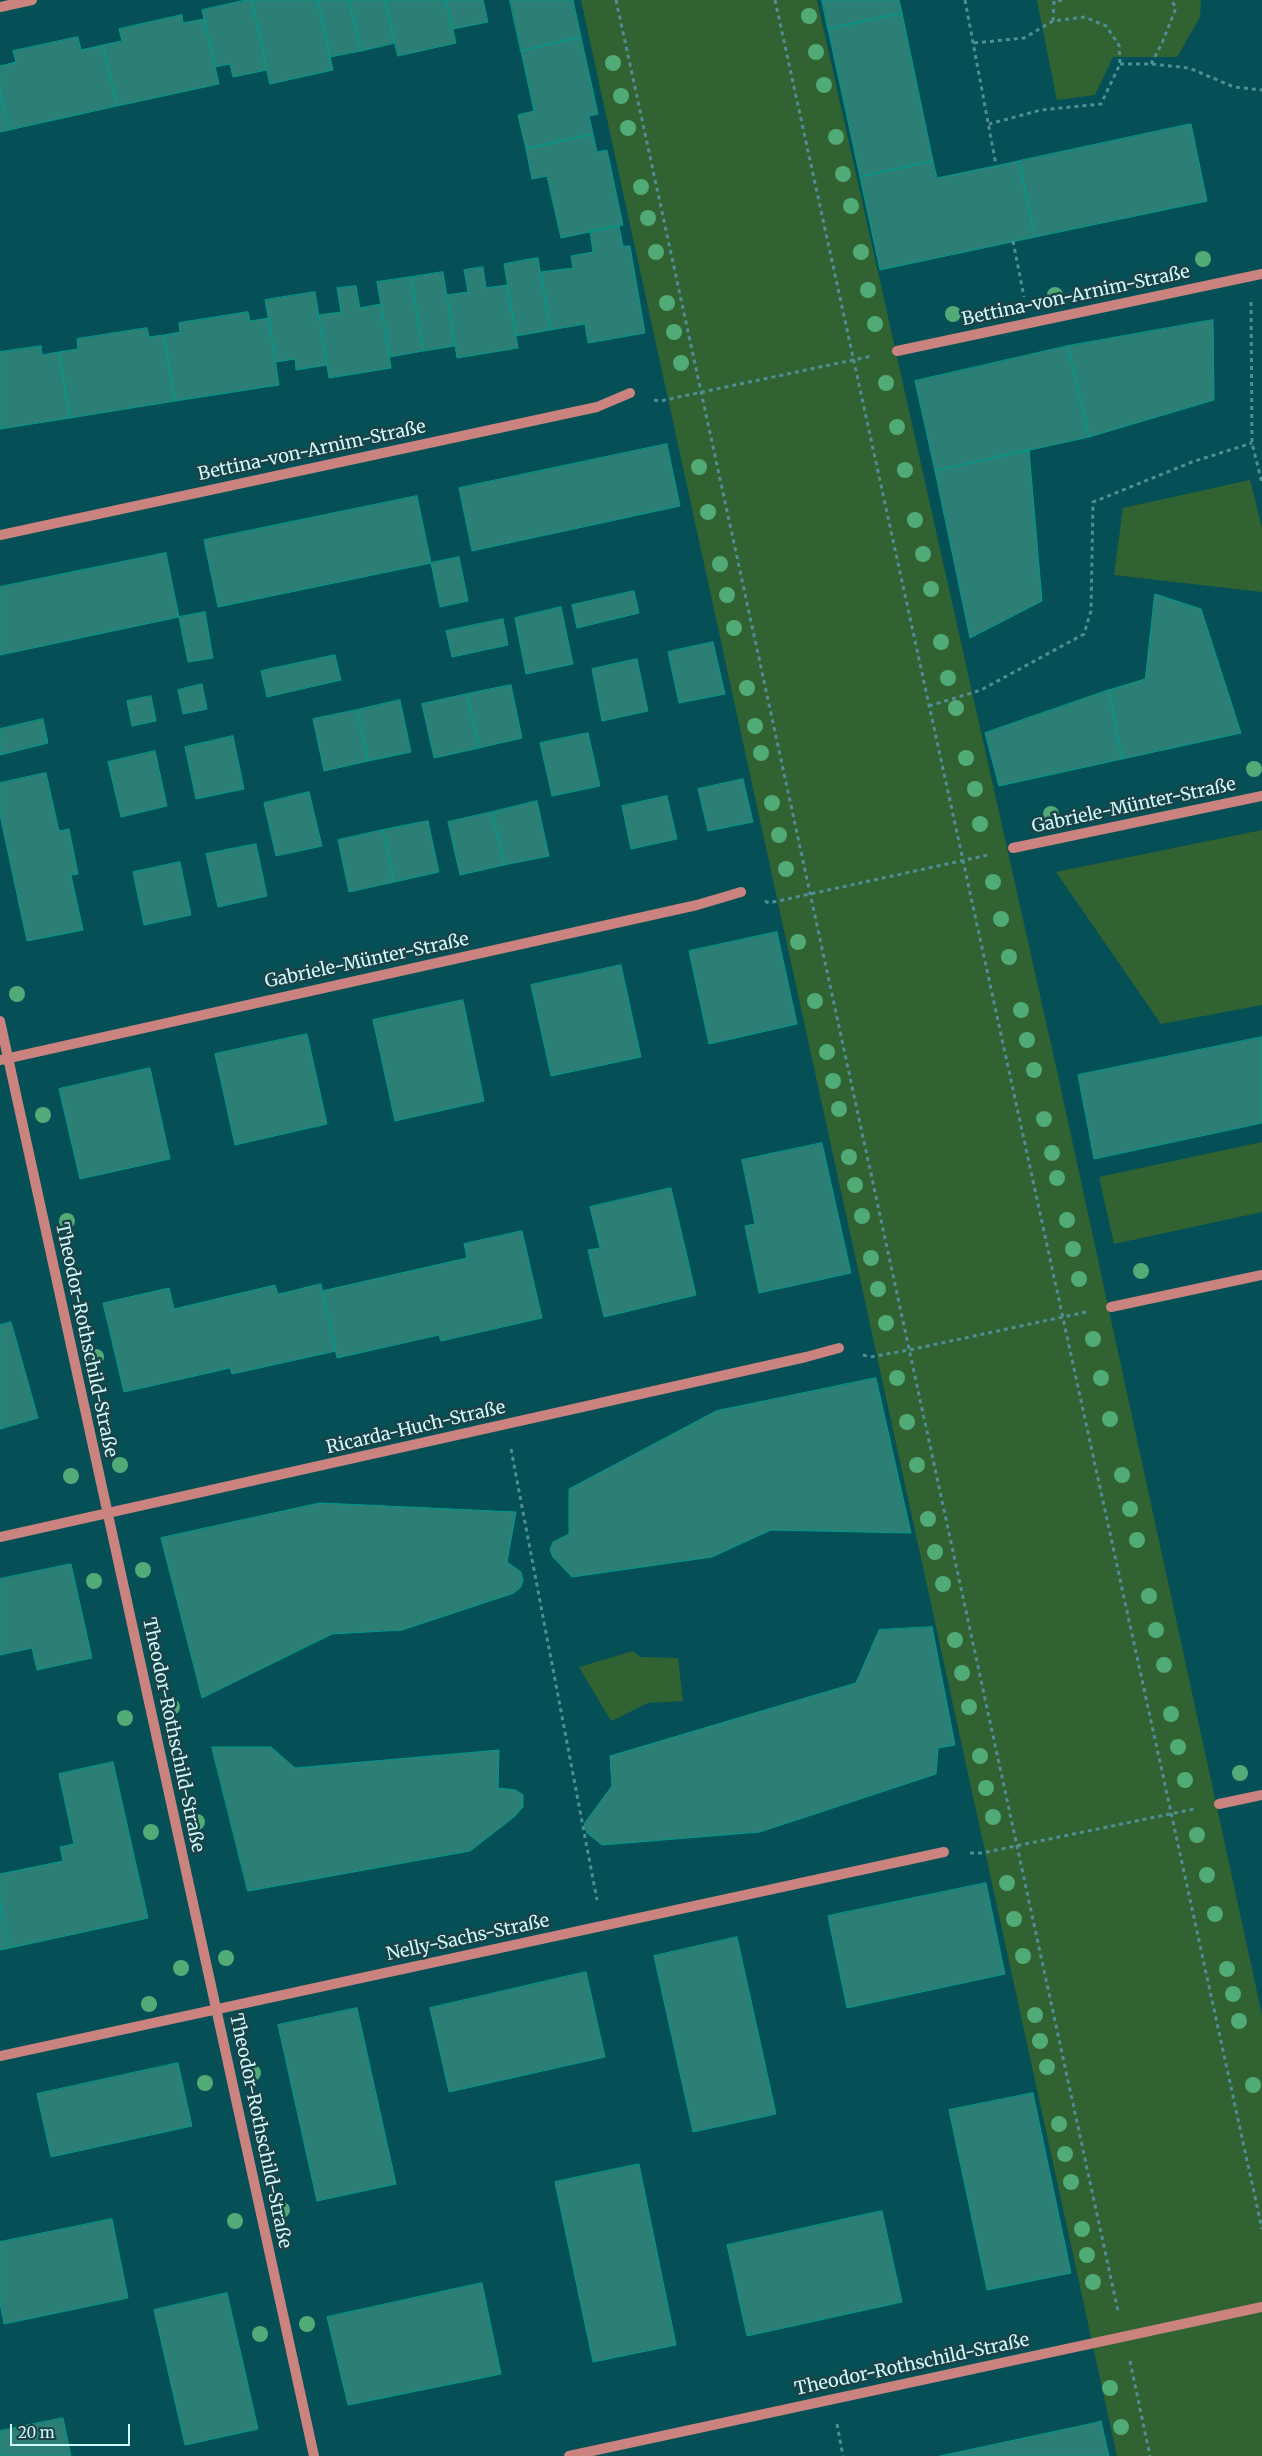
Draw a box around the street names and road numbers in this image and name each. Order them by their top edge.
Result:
street label: Bettina-von-Arnim-Straße [960,261,1192,331]
street label: Bettina-von-Arnim-Straße [196,416,428,486]
street label: Gabriele-Münter-Straße [1030,774,1238,838]
street label: Gabriele-Münter-Straße [263,929,471,993]
street label: Theodor-Rothschild-Straße [51,1221,121,1459]
street label: Ricarda-Huch-Straße [324,1397,508,1459]
street label: Theodor-Rothschild-Straße [138,1616,208,1854]
street label: Nelly-Sachs-Straße [385,1910,551,1966]
street label: Theodor-Rothschild-Straße [225,2012,295,2250]
street label: Theodor-Rothschild-Straße [793,2330,1031,2400]

